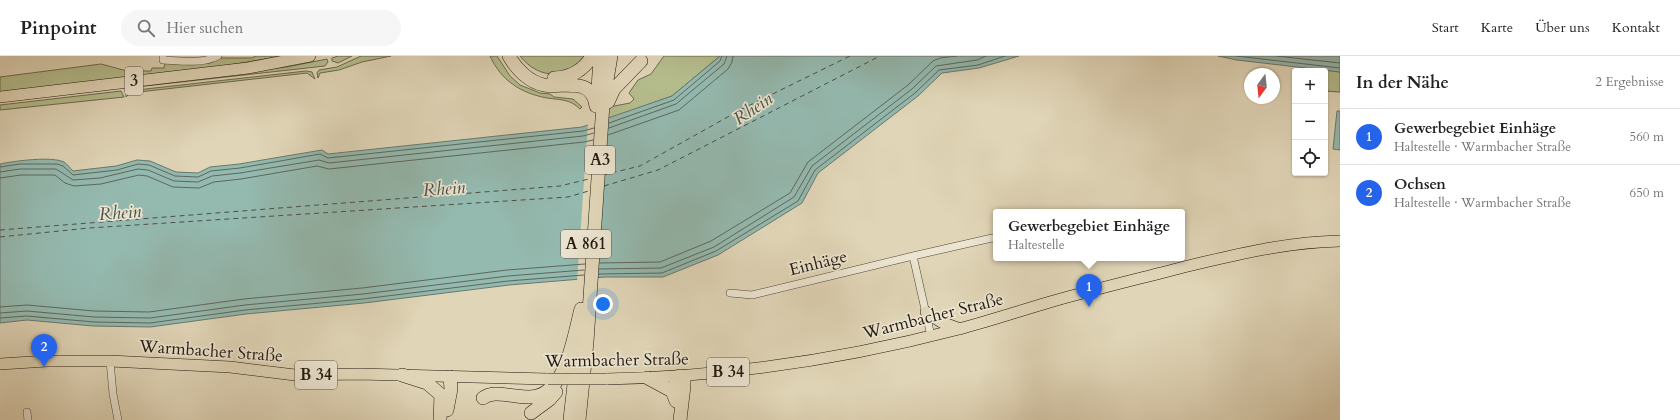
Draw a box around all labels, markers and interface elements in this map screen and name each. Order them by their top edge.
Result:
search box [121,10,401,46]
text: Pinpoint [20,15,97,41]
icon: search [135,17,157,39]
text: Hier suchen [167,18,243,38]
text: Start [1432,18,1459,37]
text: Karte [1481,18,1513,37]
text: Über uns [1535,18,1590,37]
text: Kontakt [1612,18,1660,37]
road number: 3 [125,67,143,95]
north arrow [1244,68,1280,104]
map controls [1292,68,1328,176]
button: + [1292,68,1328,104]
text: In der Nähe [1356,71,1449,94]
text: 2 Ergebnisse [1595,73,1664,91]
water label: Rhein [728,87,778,131]
button: − [1292,104,1328,140]
text: Gewerbegebiet Einhäge [1394,118,1556,138]
text: 1 [1366,128,1372,146]
text: 560 m [1630,128,1664,146]
text: Haltestelle · Warmbacher Straße [1394,138,1571,156]
button: locate [1292,140,1328,176]
road number: A3 [585,146,615,174]
text: Ochsen [1394,174,1446,194]
water label: Rhein [422,175,466,203]
text: 2 [1366,184,1372,202]
text: 650 m [1630,184,1664,202]
text: Haltestelle · Warmbacher Straße [1394,194,1571,212]
water label: Rhein [98,199,142,227]
popup [993,209,1185,261]
text: Gewerbegebiet Einhäge [1008,216,1170,236]
road number: A 861 [561,230,611,258]
text: Haltestelle [1008,236,1065,254]
street label: Einhäge [787,245,849,281]
pin: 1 [1076,274,1102,307]
street label: Warmbacher Straße [859,287,1006,345]
your location [593,294,613,314]
pin: 2 [31,334,57,367]
street label: Warmbacher Straße [137,334,284,367]
street label: Warmbacher Straße [544,347,689,373]
road number: B 34 [707,358,749,386]
road number: B 34 [295,361,337,389]

